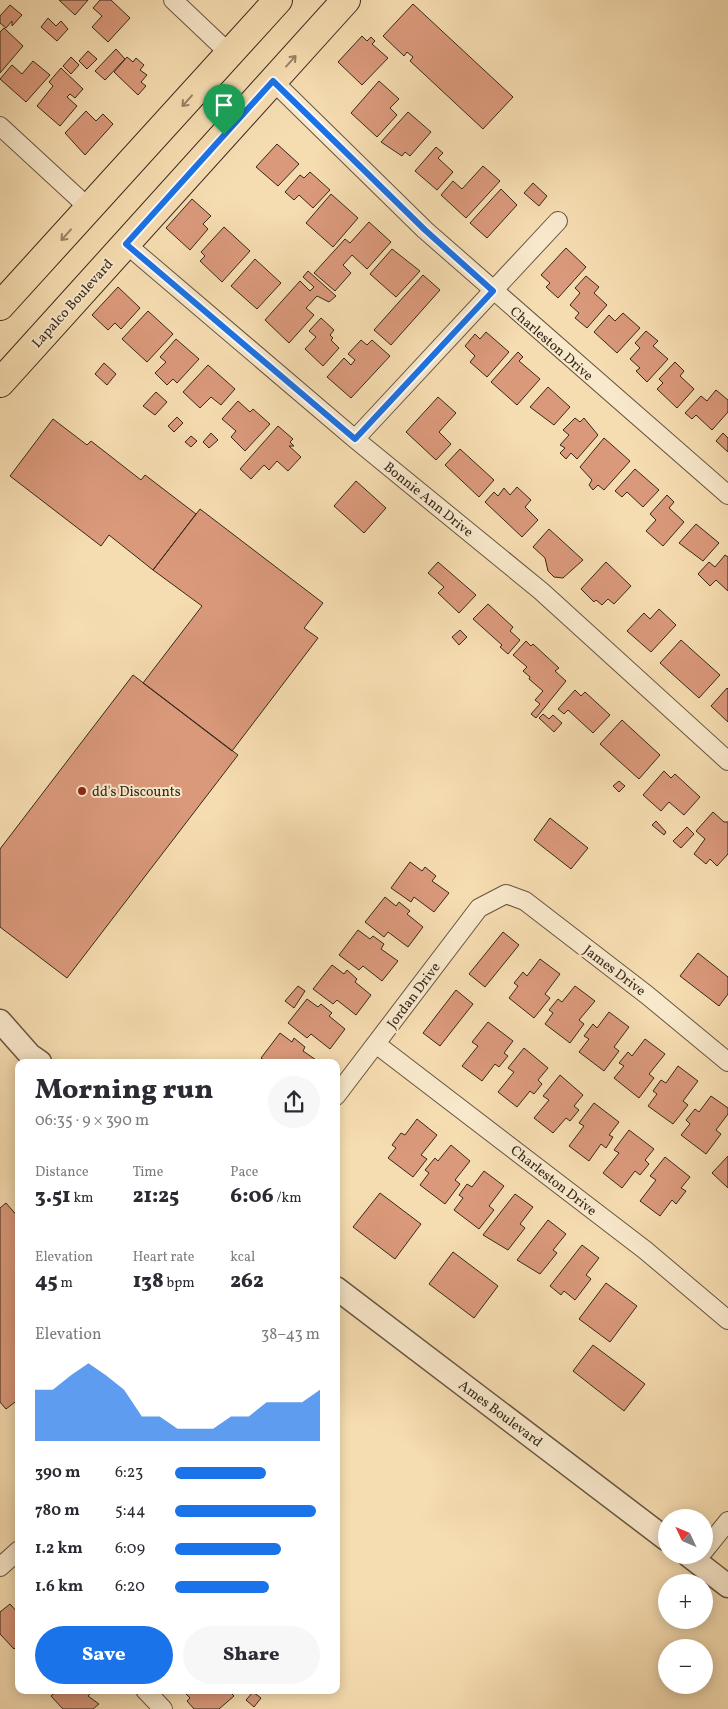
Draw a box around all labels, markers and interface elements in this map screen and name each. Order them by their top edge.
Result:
one-way arrow [285,55,297,68]
pin [203,84,245,135]
icon: arrive [210,91,238,119]
one-way arrow [181,95,193,108]
one-way arrow [60,228,72,241]
street label: Lapalco Boulevard [28,255,118,352]
street label: Charleston Drive [505,303,597,386]
street label: Bonnie Ann Drive [379,458,477,542]
place label: dd's Discounts [92,783,181,802]
marker: dd's Discounts [76,785,88,797]
street label: James Drive [579,941,649,1001]
street label: Jordan Drive [383,959,446,1033]
text: Morning run [35,1071,213,1110]
button: share [268,1076,320,1128]
text: 06:35 · 9 × 390 m [35,1110,149,1132]
street label: Charleston Drive [506,1141,600,1221]
text: Distance [35,1163,89,1182]
text: Time [133,1163,163,1182]
text: Pace [230,1163,258,1182]
text: 3.51 [35,1182,71,1211]
text: 21:25 [133,1182,179,1211]
text: 6:06 [230,1182,274,1211]
text: km [71,1189,93,1208]
text: /km [274,1189,302,1208]
text: Elevation [35,1248,93,1267]
text: Heart rate [133,1248,194,1267]
text: kcal [230,1248,255,1267]
text: 45 [35,1267,58,1296]
text: 138 [133,1267,164,1296]
text: 262 [230,1267,264,1296]
text: m [58,1274,73,1293]
text: bpm [164,1274,195,1293]
text: Elevation [35,1324,102,1346]
text: 38–43 m [261,1324,320,1346]
street label: Ames Boulevard [454,1376,546,1452]
text: 390 m [35,1462,80,1484]
text: 6:23 [115,1462,143,1484]
text: 780 m [35,1500,80,1522]
text: 5:44 [115,1500,146,1522]
north arrow [658,1509,712,1564]
map controls [658,1509,713,1694]
text: 1.2 km [35,1538,83,1560]
text: 6:09 [115,1538,145,1560]
button: + [658,1574,713,1629]
text: 1.6 km [35,1576,83,1598]
text: 6:20 [115,1576,145,1598]
button: Save [35,1626,173,1684]
button: Share [183,1626,320,1684]
button: − [658,1639,713,1694]

